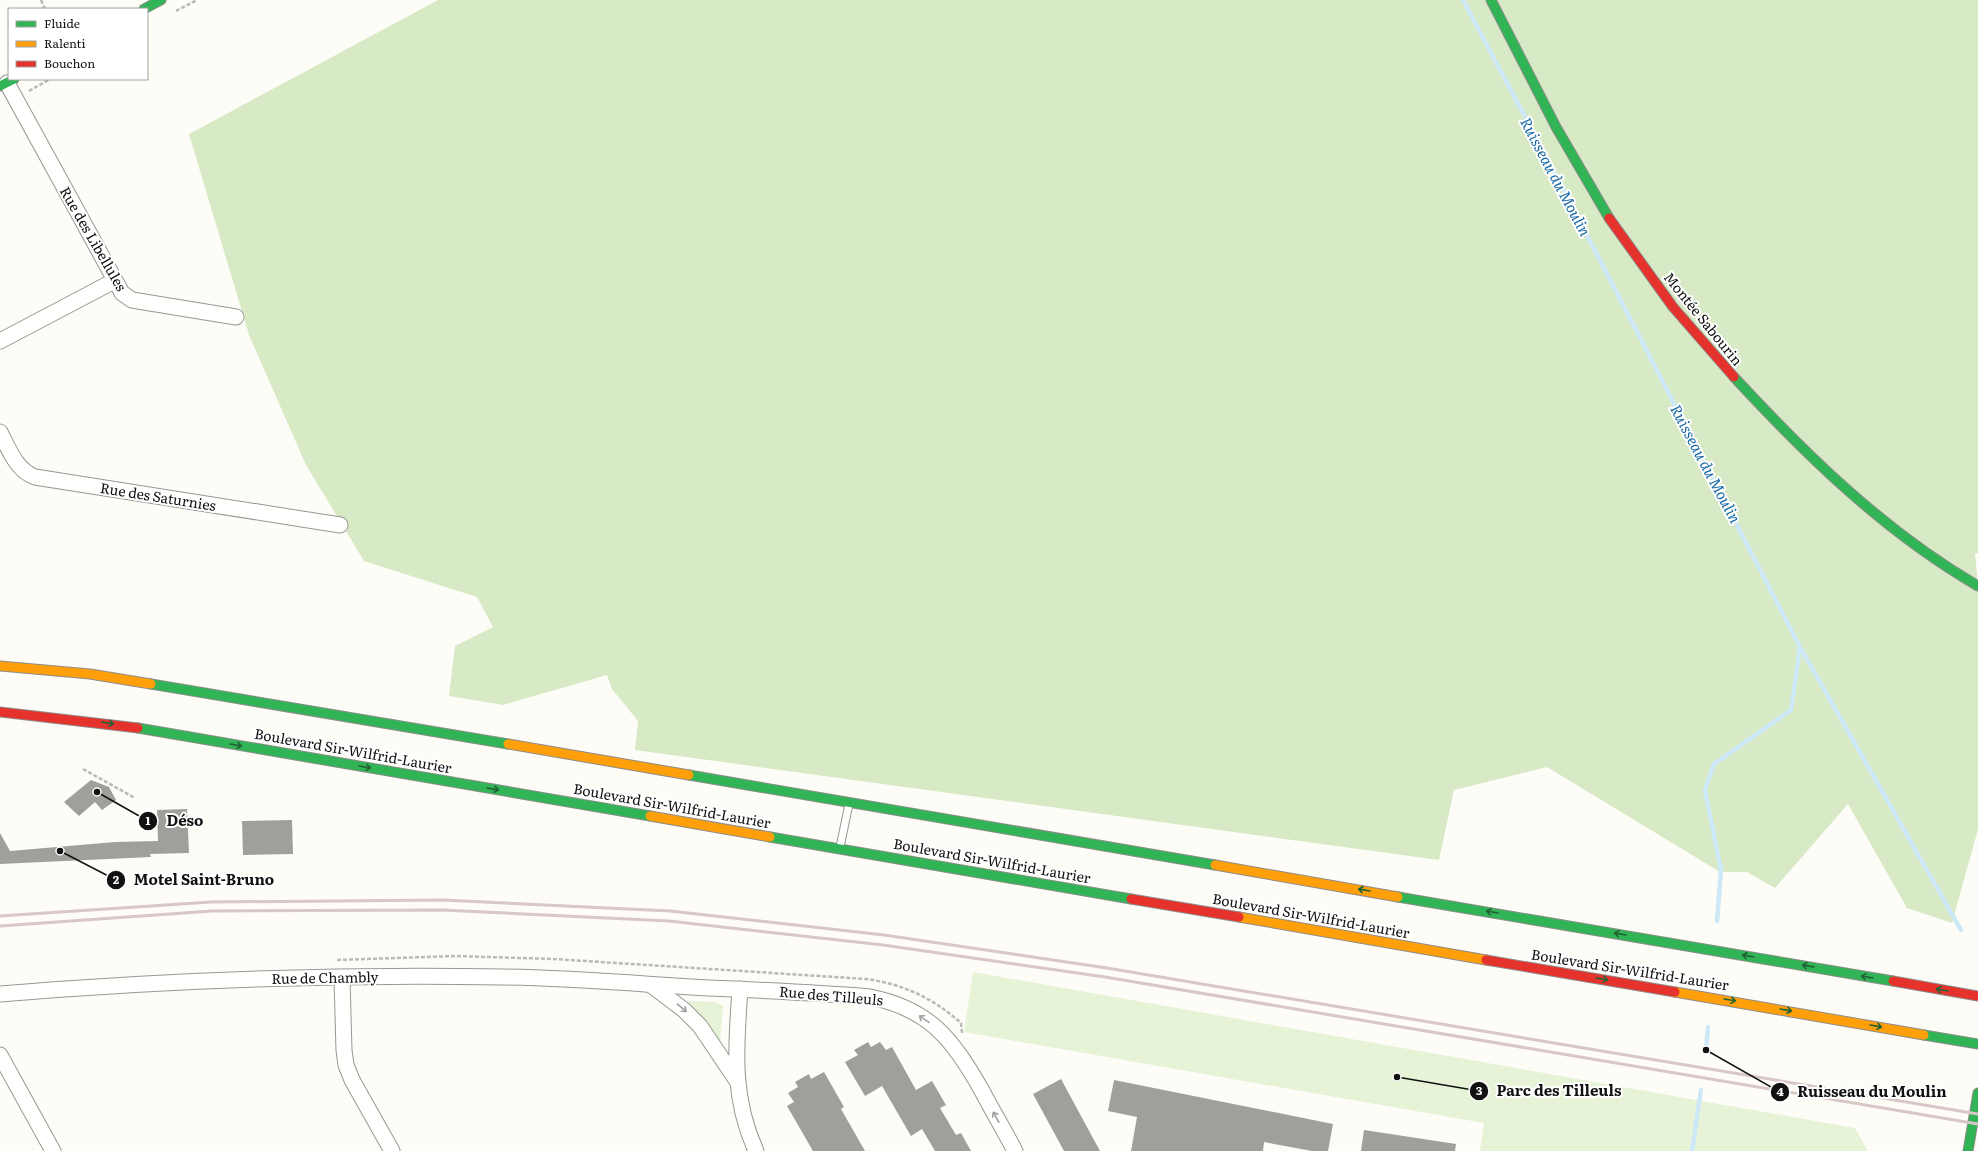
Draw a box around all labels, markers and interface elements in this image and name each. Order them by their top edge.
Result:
legend [8,8,148,80]
text: Fluide [44,14,80,32]
text: Ralenti [44,34,85,52]
text: Bouchon [44,54,95,72]
water label: Ruisseau du Moulin [1515,113,1597,240]
street label: Rue des Libellules [56,182,132,295]
street label: Montée Sabourin [1660,267,1748,369]
water label: Ruisseau du Moulin [1665,400,1747,527]
street label: Rue des Saturnies [99,477,217,515]
one-way arrow [101,719,114,727]
street label: Boulevard Sir-Wilfrid-Laurier [253,723,454,777]
one-way arrow [230,741,243,749]
one-way arrow [358,763,371,771]
street label: Boulevard Sir-Wilfrid-Laurier [572,778,773,832]
one-way arrow [486,785,499,793]
callout: Déso [138,807,211,834]
text: Déso [167,808,203,831]
text: 1 [146,811,151,829]
street label: Boulevard Sir-Wilfrid-Laurier [892,833,1093,887]
callout: Motel Saint-Bruno [106,866,283,893]
text: Motel Saint-Bruno [134,867,274,890]
text: 2 [113,870,120,888]
one-way arrow [1358,886,1371,894]
street label: Boulevard Sir-Wilfrid-Laurier [1211,888,1412,942]
one-way arrow [1486,908,1499,916]
one-way arrow [1614,930,1627,938]
street label: Boulevard Sir-Wilfrid-Laurier [1530,944,1731,995]
one-way arrow [1742,952,1755,960]
one-way arrow [1801,962,1814,970]
street label: Rue de Chambly [271,966,380,988]
one-way arrow [1861,973,1874,981]
one-way arrow [1595,975,1608,983]
street label: Rue des Tilleuls [778,980,884,1010]
one-way arrow [1936,986,1949,994]
one-way arrow [1723,996,1736,1004]
one-way arrow [677,1004,688,1013]
one-way arrow [1779,1006,1792,1014]
one-way arrow [919,1015,930,1023]
one-way arrow [1869,1022,1882,1030]
callout: Parc des Tilleuls [1469,1077,1629,1104]
text: Parc des Tilleuls [1497,1078,1622,1101]
callout: Ruisseau du Moulin [1770,1079,1955,1106]
text: Ruisseau du Moulin [1797,1079,1947,1102]
text: 3 [1476,1081,1483,1099]
text: 4 [1776,1082,1784,1100]
one-way arrow [992,1111,999,1123]

